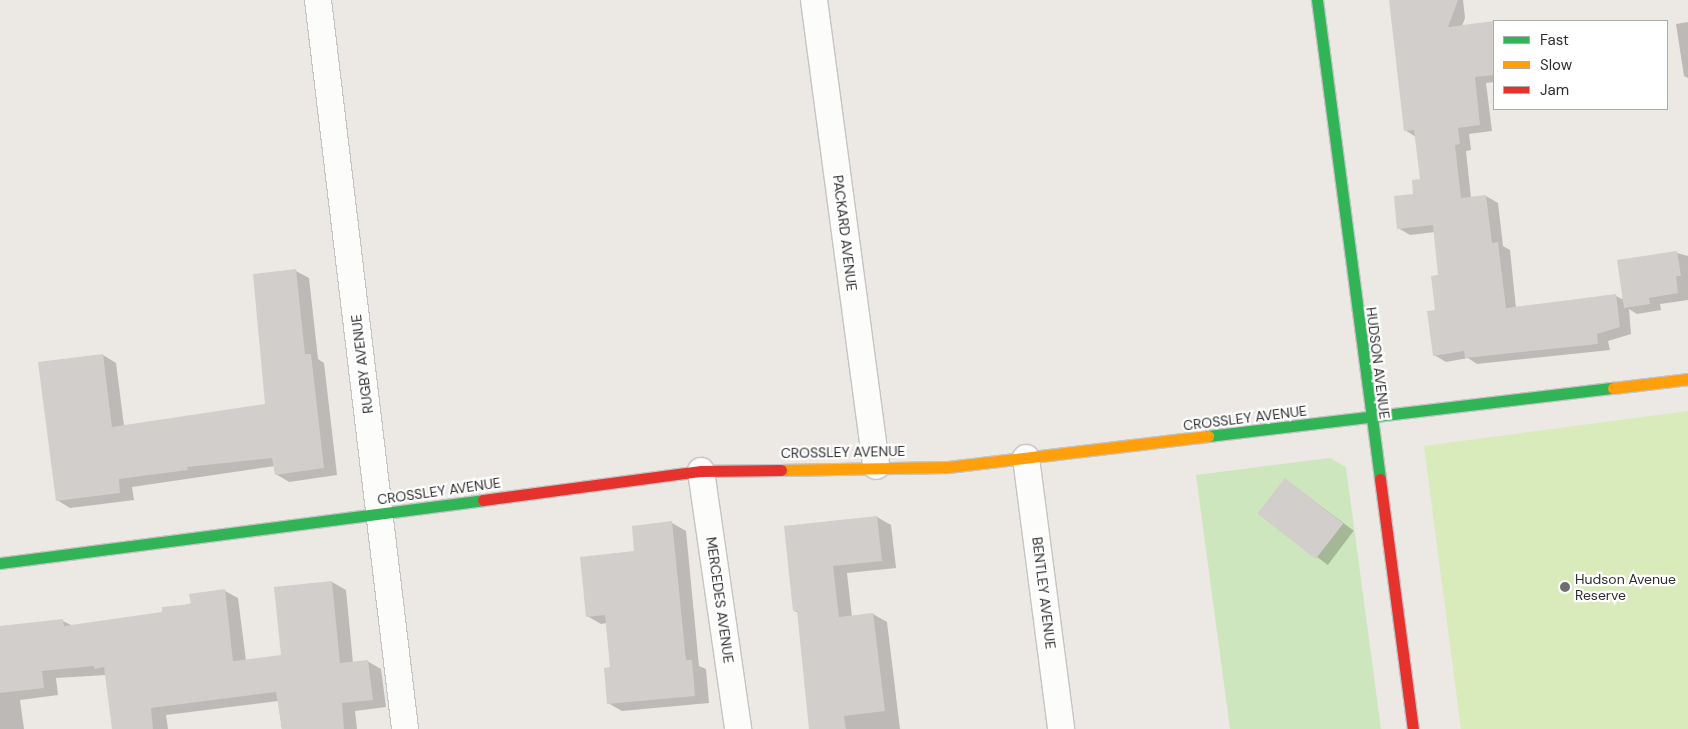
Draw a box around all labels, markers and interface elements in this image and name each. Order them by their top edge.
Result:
legend [1493,20,1668,110]
text: Fast [1540,30,1569,50]
text: Slow [1540,55,1572,75]
text: Jam [1540,80,1569,100]
street label: PACKARD AVENUE [830,174,860,292]
street label: HUDSON AVENUE [1363,306,1393,420]
street label: RUGBY AVENUE [348,313,376,415]
street label: CROSSLEY AVENUE [1182,402,1308,434]
street label: CROSSLEY AVENUE [781,443,905,461]
street label: CROSSLEY AVENUE [376,474,502,508]
street label: MERCEDES AVENUE [703,536,737,664]
street label: BENTLEY AVENUE [1029,536,1059,650]
place label: Hudson Avenue Reserve [1575,571,1676,604]
marker: Hudson Avenue Reserve [1559,581,1571,593]

